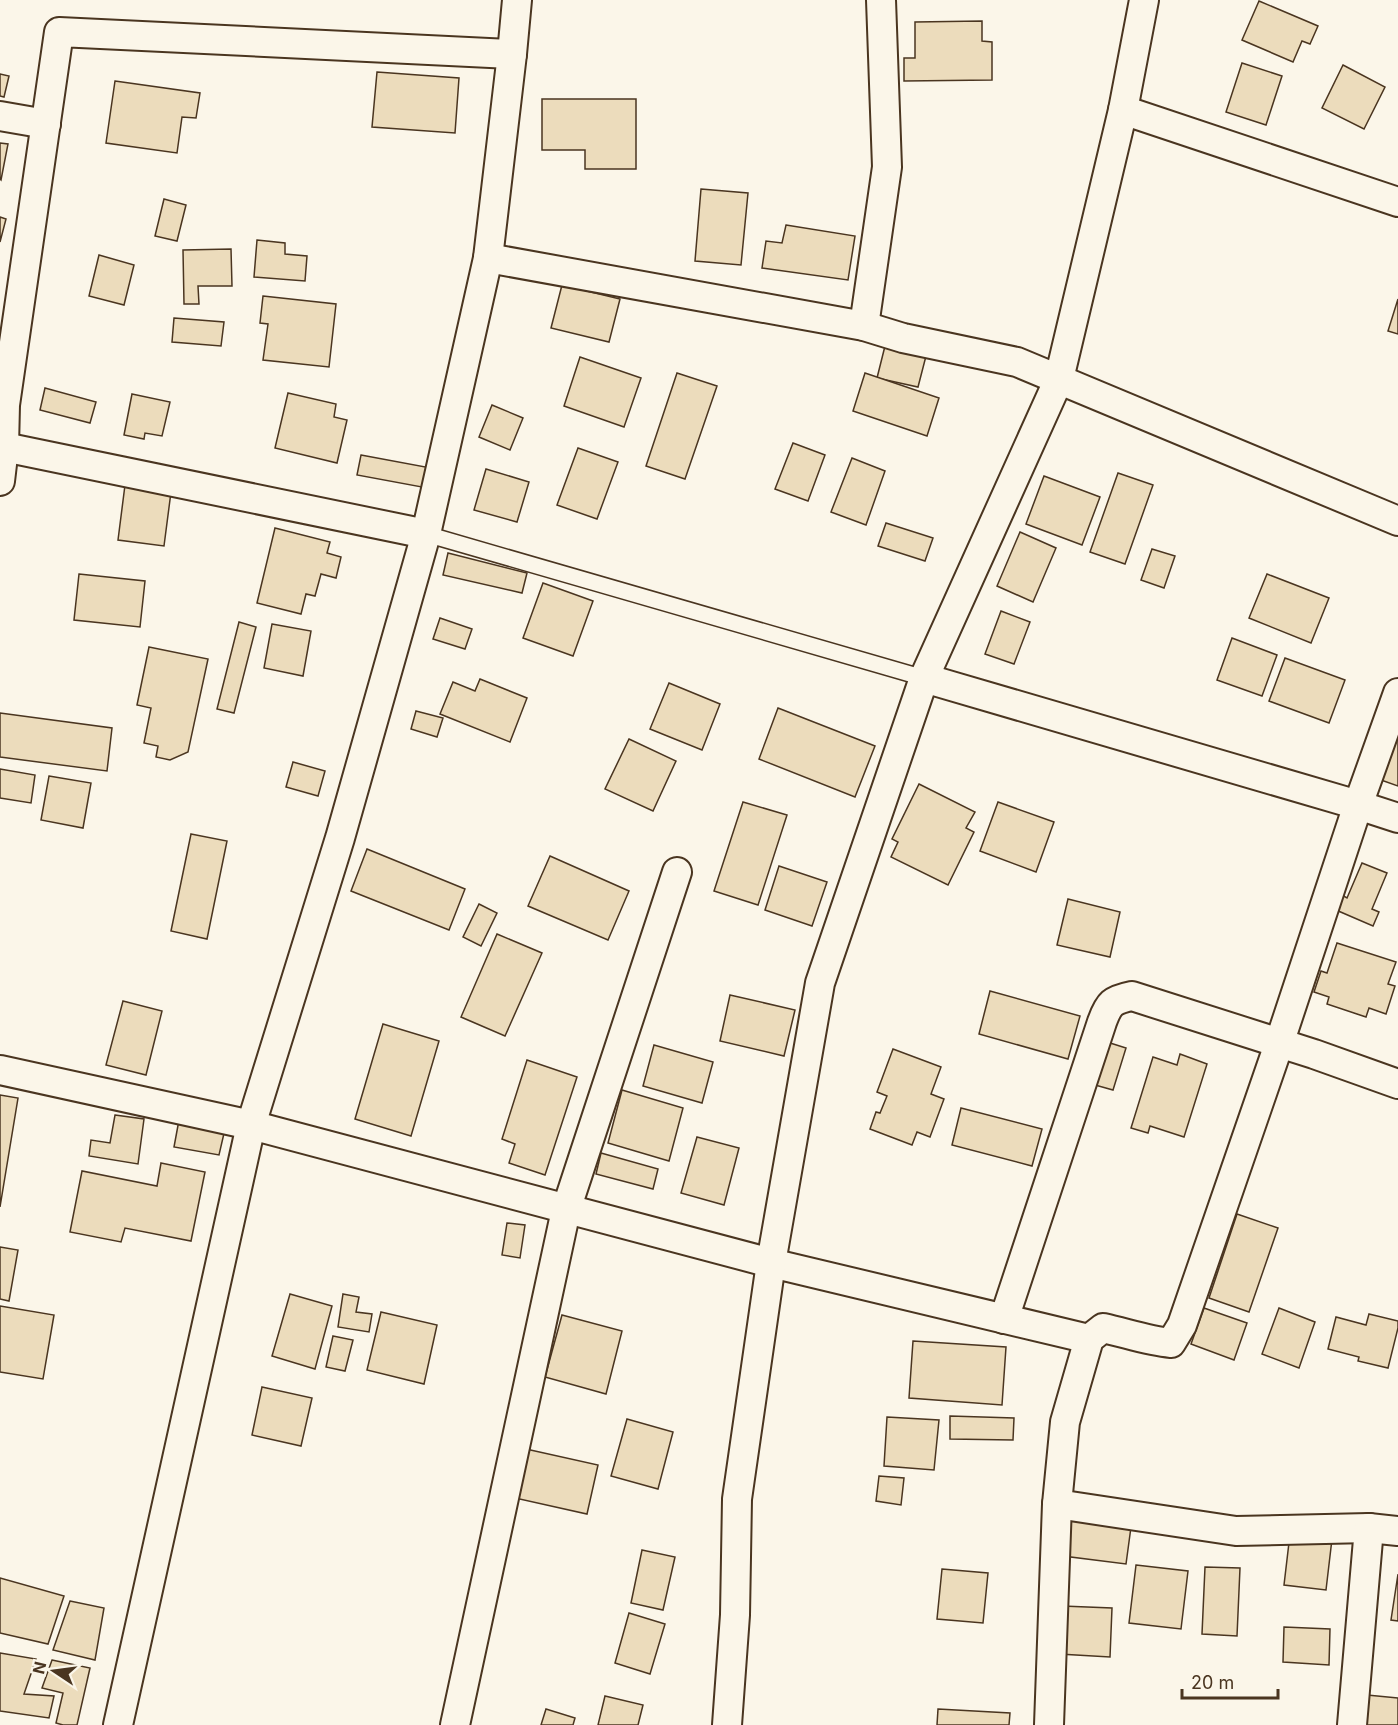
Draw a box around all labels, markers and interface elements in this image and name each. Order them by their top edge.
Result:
north arrow [24,1641,84,1701]
text: N [28,1659,51,1676]
scale bar [1182,1662,1278,1700]
text: 20 m [1191,1672,1234,1693]

